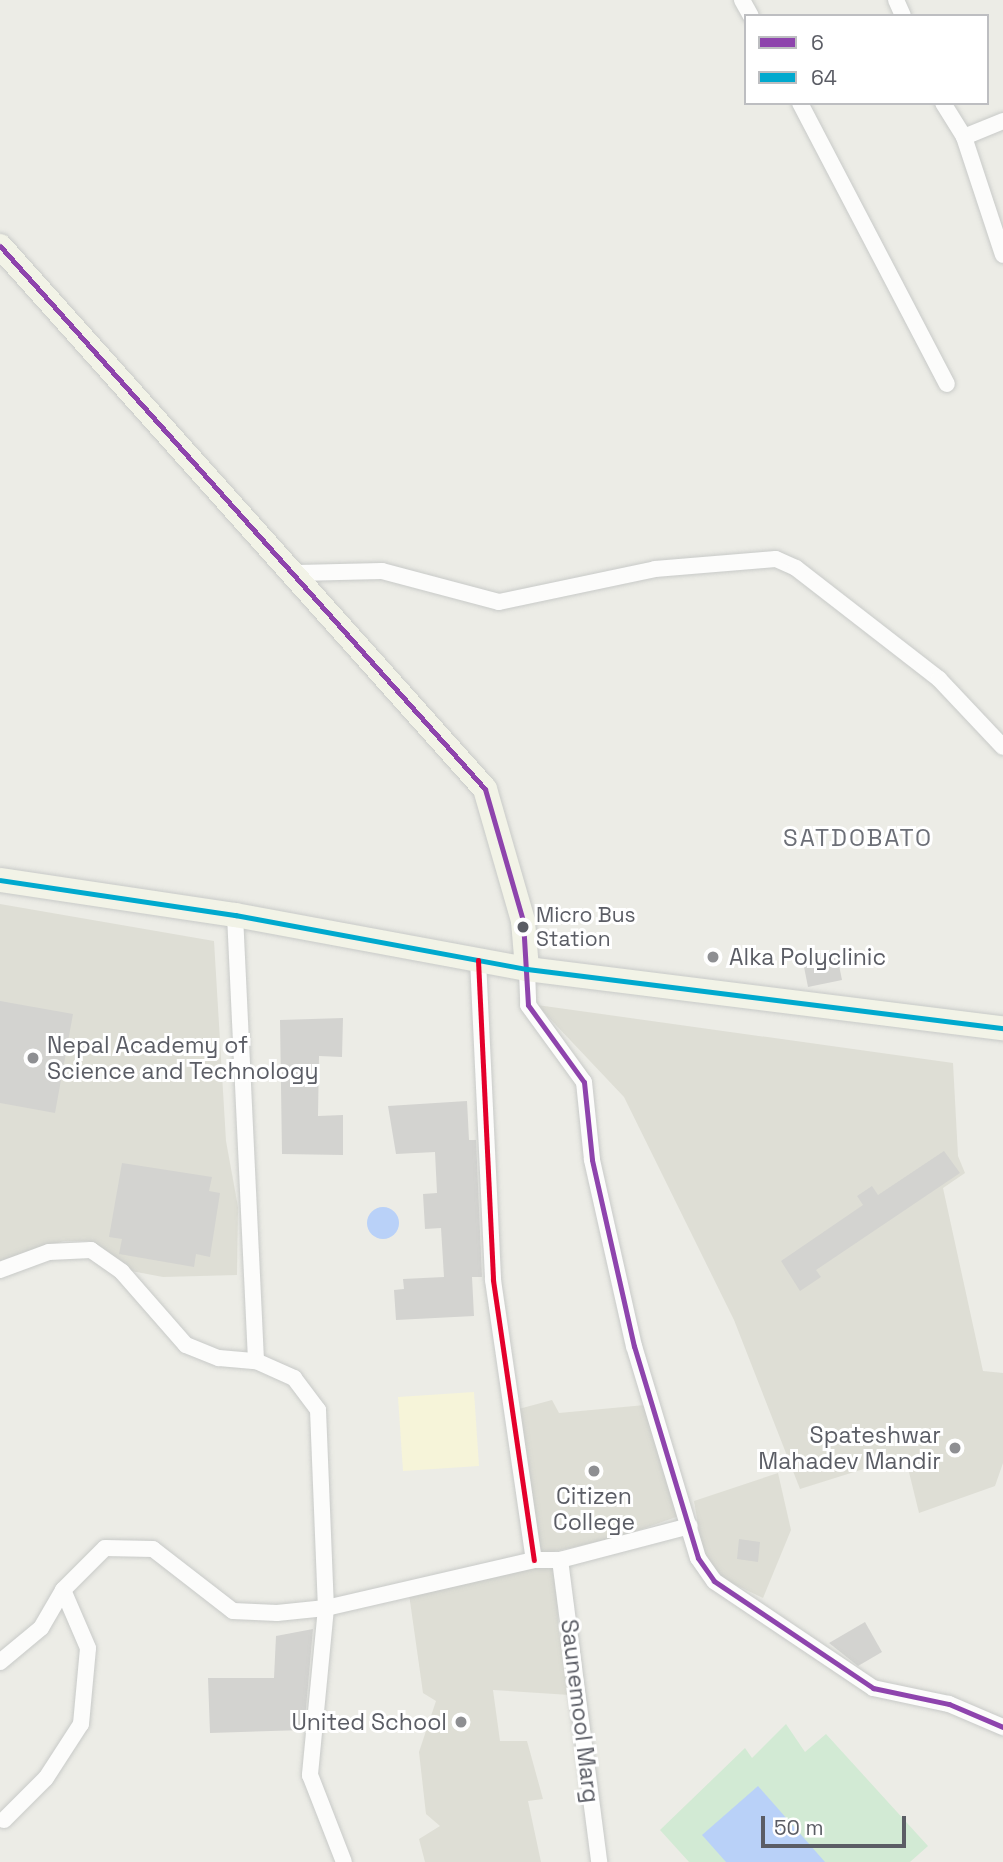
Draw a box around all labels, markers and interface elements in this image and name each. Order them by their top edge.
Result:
legend [744,14,989,105]
text: 6 [811,29,824,56]
text: 64 [811,64,837,91]
district label: SATDOBATO [784,824,932,852]
place label: Micro Bus Station [536,902,636,952]
marker: Micro Bus Station [516,920,530,934]
place label: Alka Polyclinic [729,943,886,971]
marker: Alka Polyclinic [703,947,723,967]
place label: Nepal Academy of Science and Technology [47,1031,319,1085]
marker: Nepal Academy of Science and Technology [25,1050,41,1066]
place label: Spateshwar Mahadev Mandir [758,1421,941,1475]
marker: Spateshwar Mahadev Mandir [947,1440,963,1456]
marker: Citizen College [586,1463,602,1479]
place label: Citizen College [553,1482,635,1536]
street label: Saunemool Marg [555,1618,605,1804]
place label: United School [291,1708,447,1736]
marker: United School [453,1714,469,1730]
scale bar [765,1802,910,1846]
text: 50 m [774,1814,824,1841]

